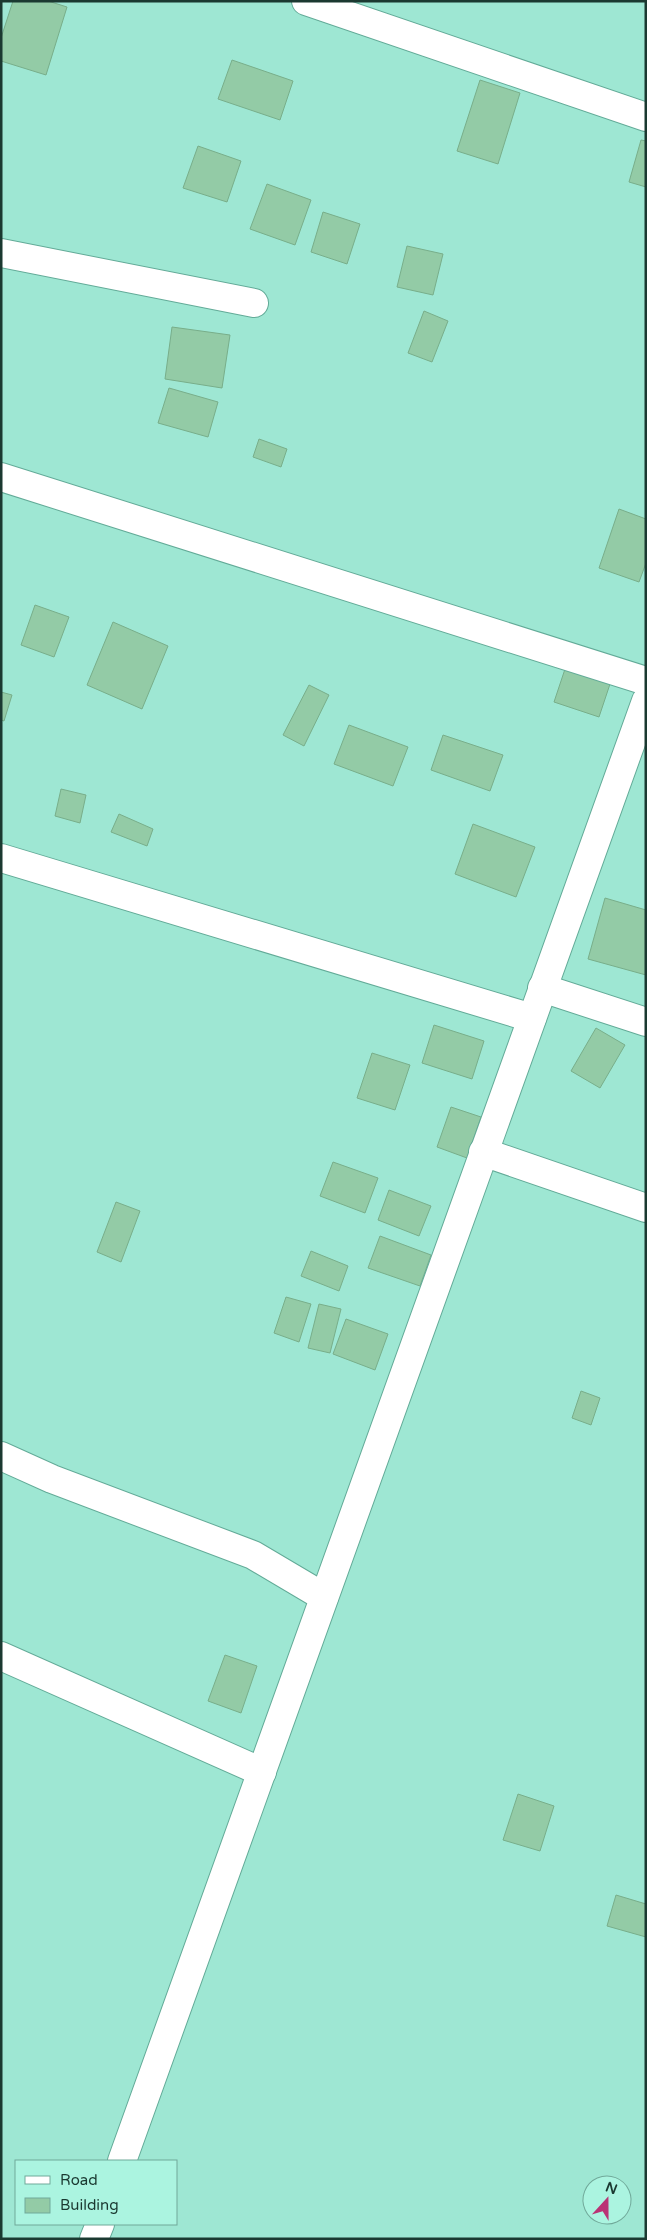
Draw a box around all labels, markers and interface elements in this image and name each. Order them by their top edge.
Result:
legend [15,2160,178,2225]
text: Road [60,2171,98,2189]
north arrow [582,2175,632,2225]
text: N [603,2178,620,2198]
text: Building [60,2196,119,2214]

